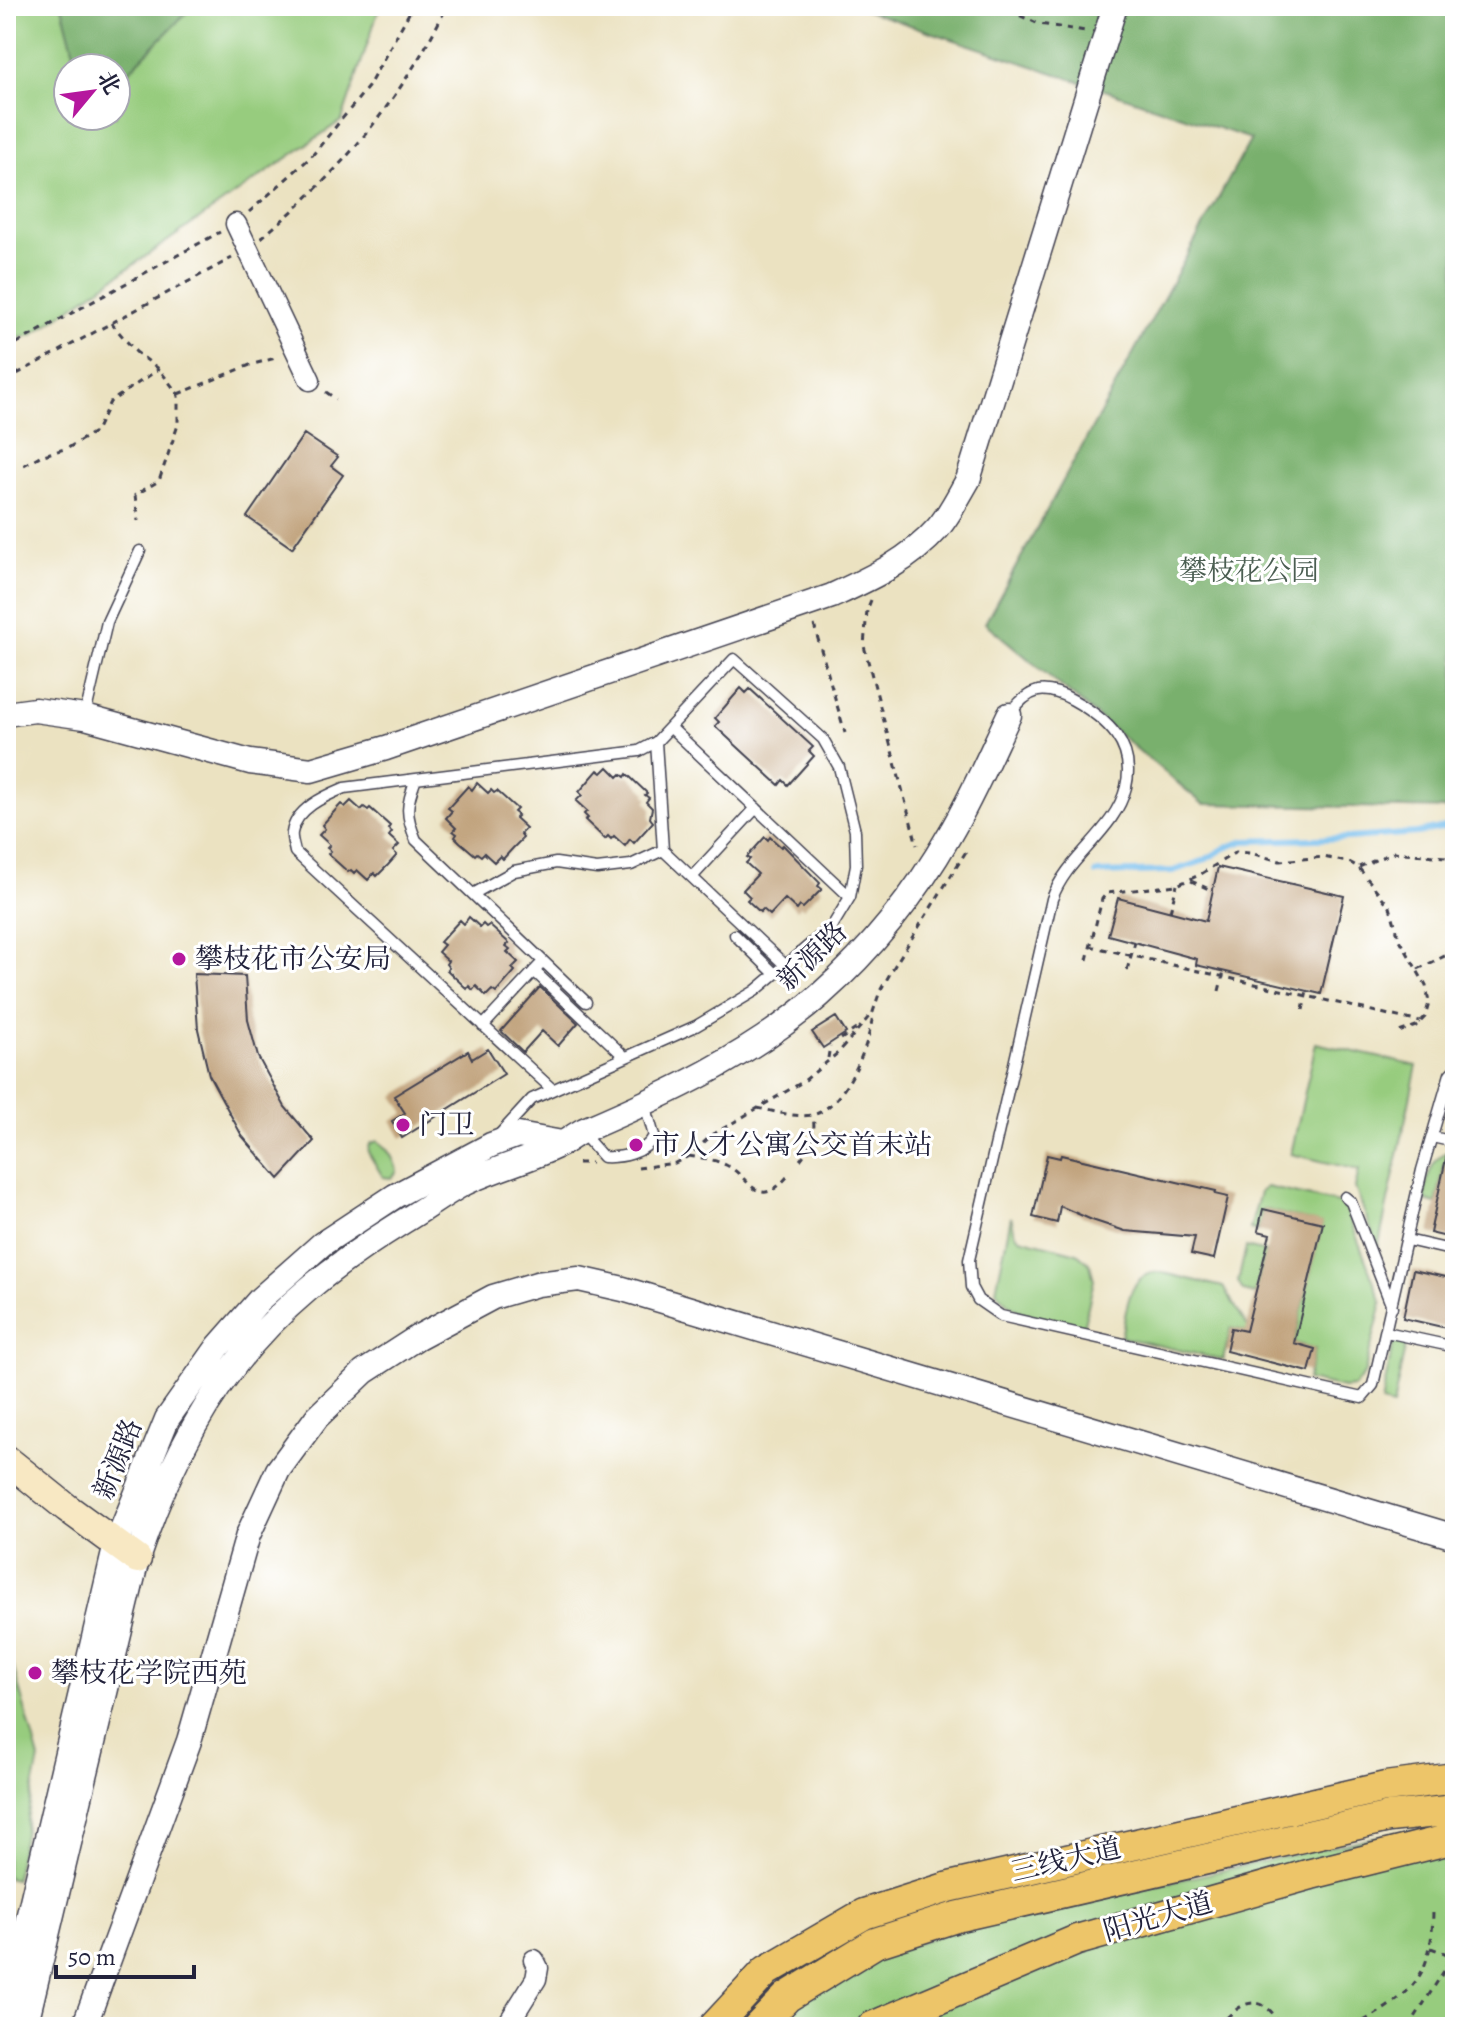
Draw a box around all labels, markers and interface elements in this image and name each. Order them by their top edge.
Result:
north arrow [52,52,132,132]
text: 北 [90,66,127,100]
park label: 攀枝花公园 [1179,552,1319,590]
street label: 新源路 [769,913,855,999]
place label: 攀枝花市公安局 [195,940,391,978]
marker: 攀枝花市公安局 [170,950,188,968]
place label: 门卫 [419,1106,475,1144]
marker: 门卫 [394,1116,412,1134]
place label: 市人才公寓公交首末站 [652,1126,932,1164]
marker: 市人才公寓公交首末站 [627,1136,645,1154]
street label: 新源路 [85,1413,151,1505]
place label: 攀枝花学院西苑 [51,1654,247,1692]
marker: 攀枝花学院西苑 [26,1664,44,1682]
street label: 三线大道 [1007,1829,1125,1891]
street label: 阳光大道 [1099,1883,1217,1951]
scale bar [56,1929,194,1979]
text: 50 m [68,1941,116,1973]

